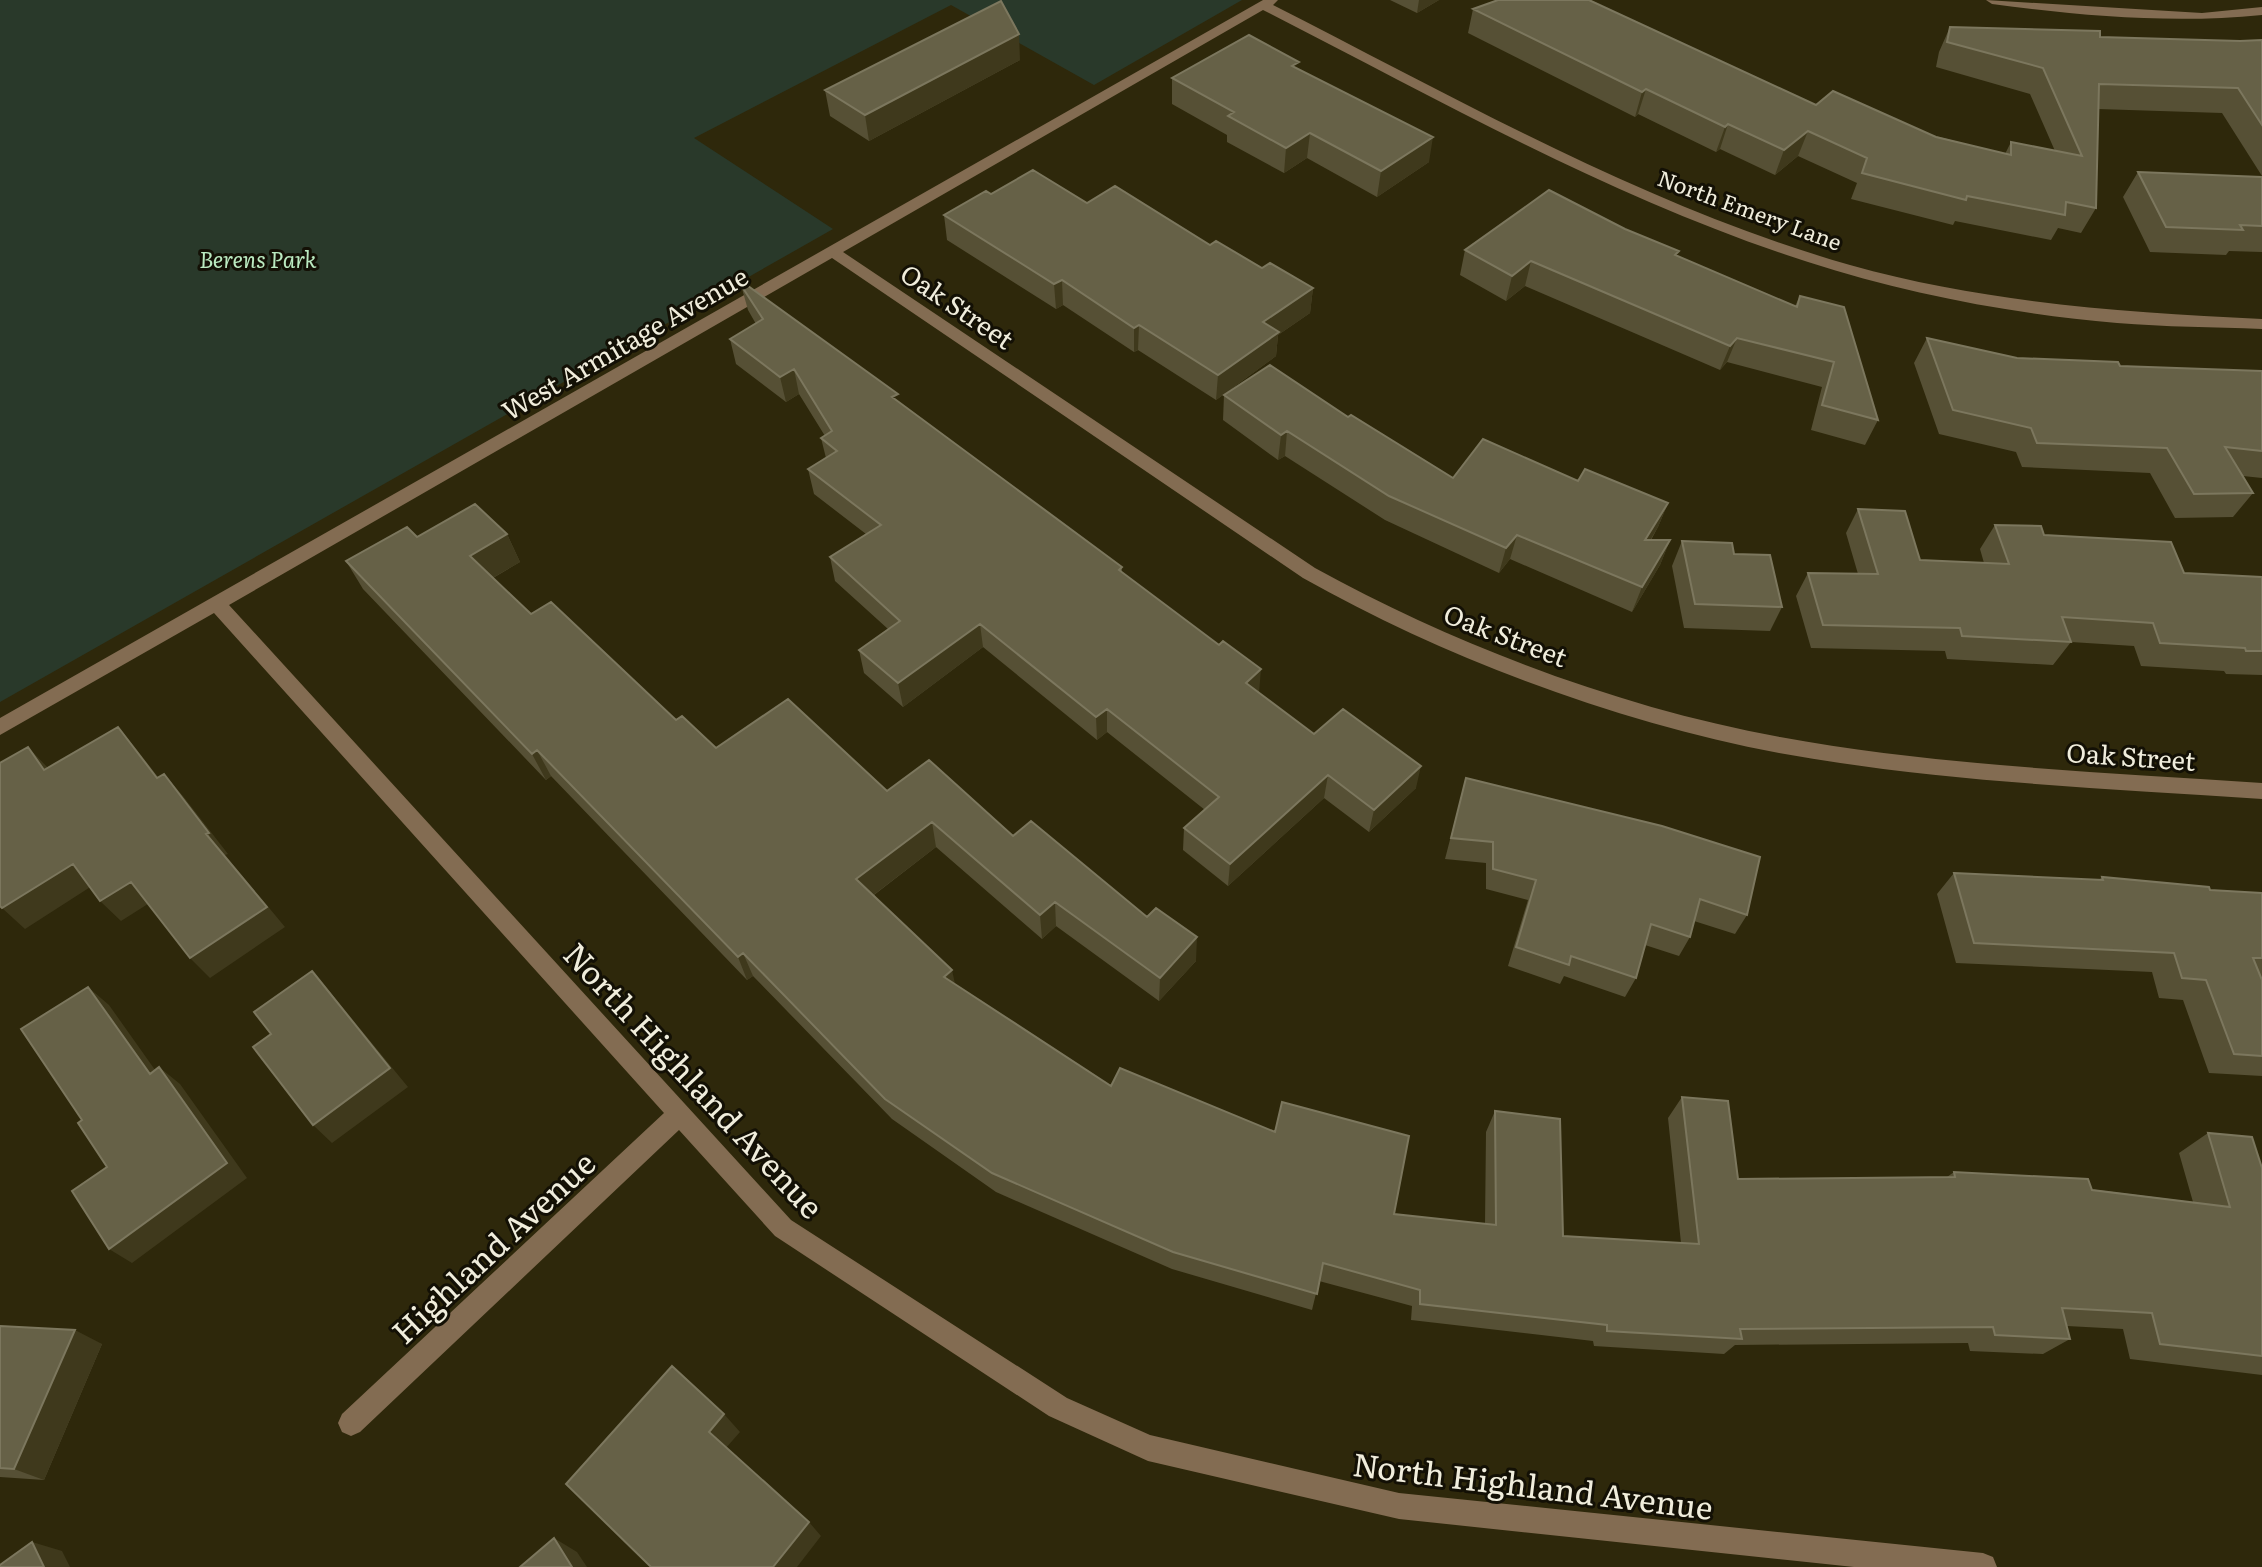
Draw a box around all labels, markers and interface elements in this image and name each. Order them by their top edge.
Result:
street label: North Emery Lane [1653,160,1847,258]
park label: Berens Park [199,242,317,275]
street label: Oak Street [894,253,1023,358]
street label: West Armitage Avenue [494,255,754,429]
street label: Oak Street [1439,593,1574,676]
street label: Oak Street [2065,731,2197,779]
street label: North Highland Avenue [554,930,836,1228]
street label: Highland Avenue [379,1139,605,1353]
street label: North Highland Avenue [1350,1438,1716,1530]

